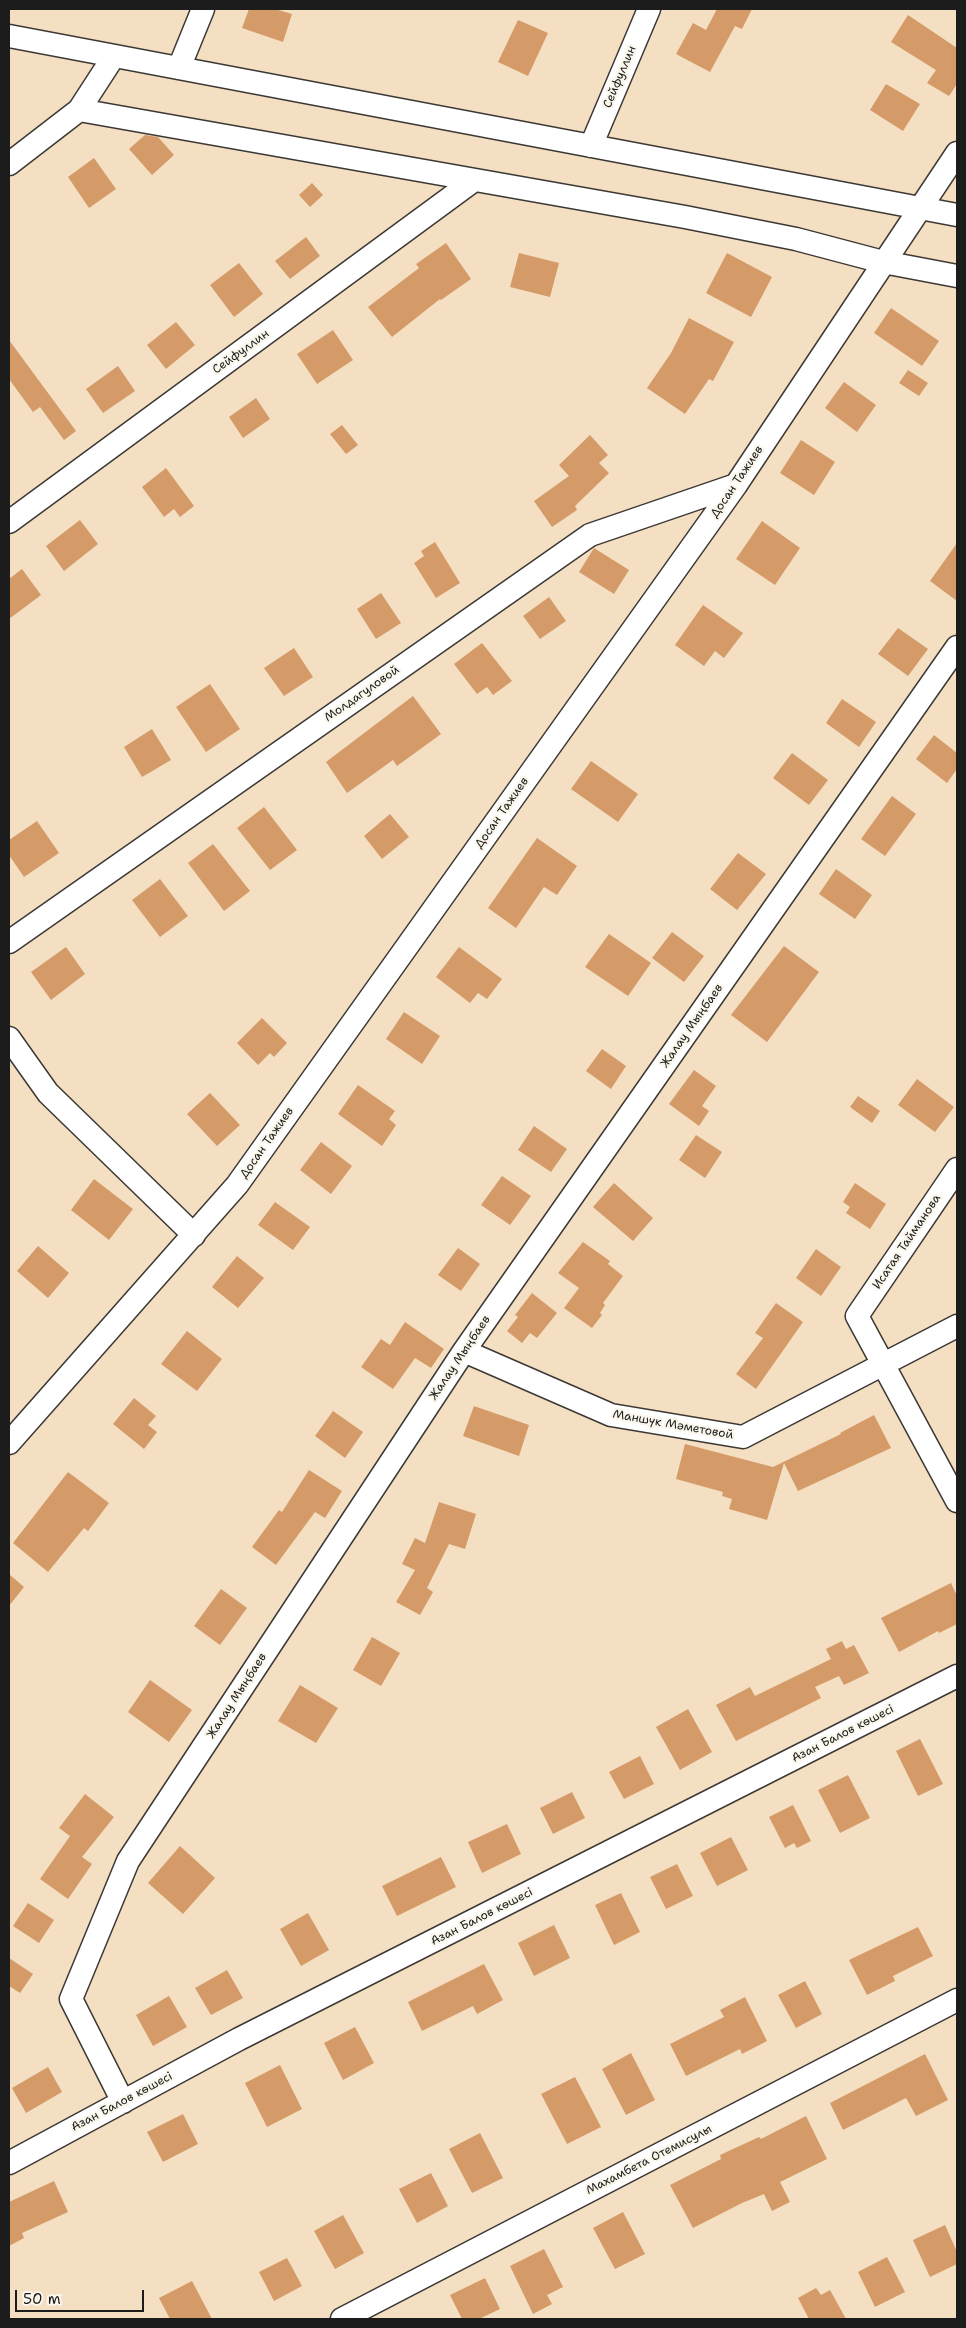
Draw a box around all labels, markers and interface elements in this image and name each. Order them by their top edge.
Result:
street label: Сейфуллин [600,44,640,110]
street label: Сейфуллин [210,327,272,377]
street label: Досан Тажиев [708,443,766,521]
street label: Молдагуловой [322,663,402,725]
street label: Досан Тажиев [472,775,532,851]
street label: Жалау Мыңбаев [658,981,726,1071]
street label: Досан Тажиев [237,1105,297,1181]
street label: Исатая Тайманова [870,1192,944,1292]
street label: Жалау Мыңбаев [426,1313,494,1403]
street label: Маншүк Мәметовой [612,1407,734,1443]
street label: Жалау Мыңбаев [204,1651,270,1741]
street label: Азан Балов көшесі [790,1702,896,1766]
street label: Азан Балов көшесі [429,1885,535,1949]
street label: Азан Балов көшесі [69,2069,175,2135]
street label: Махамбета Отемисулы [584,2122,714,2198]
scale bar [18,2280,146,2312]
text: 50 m [23,2289,61,2309]

